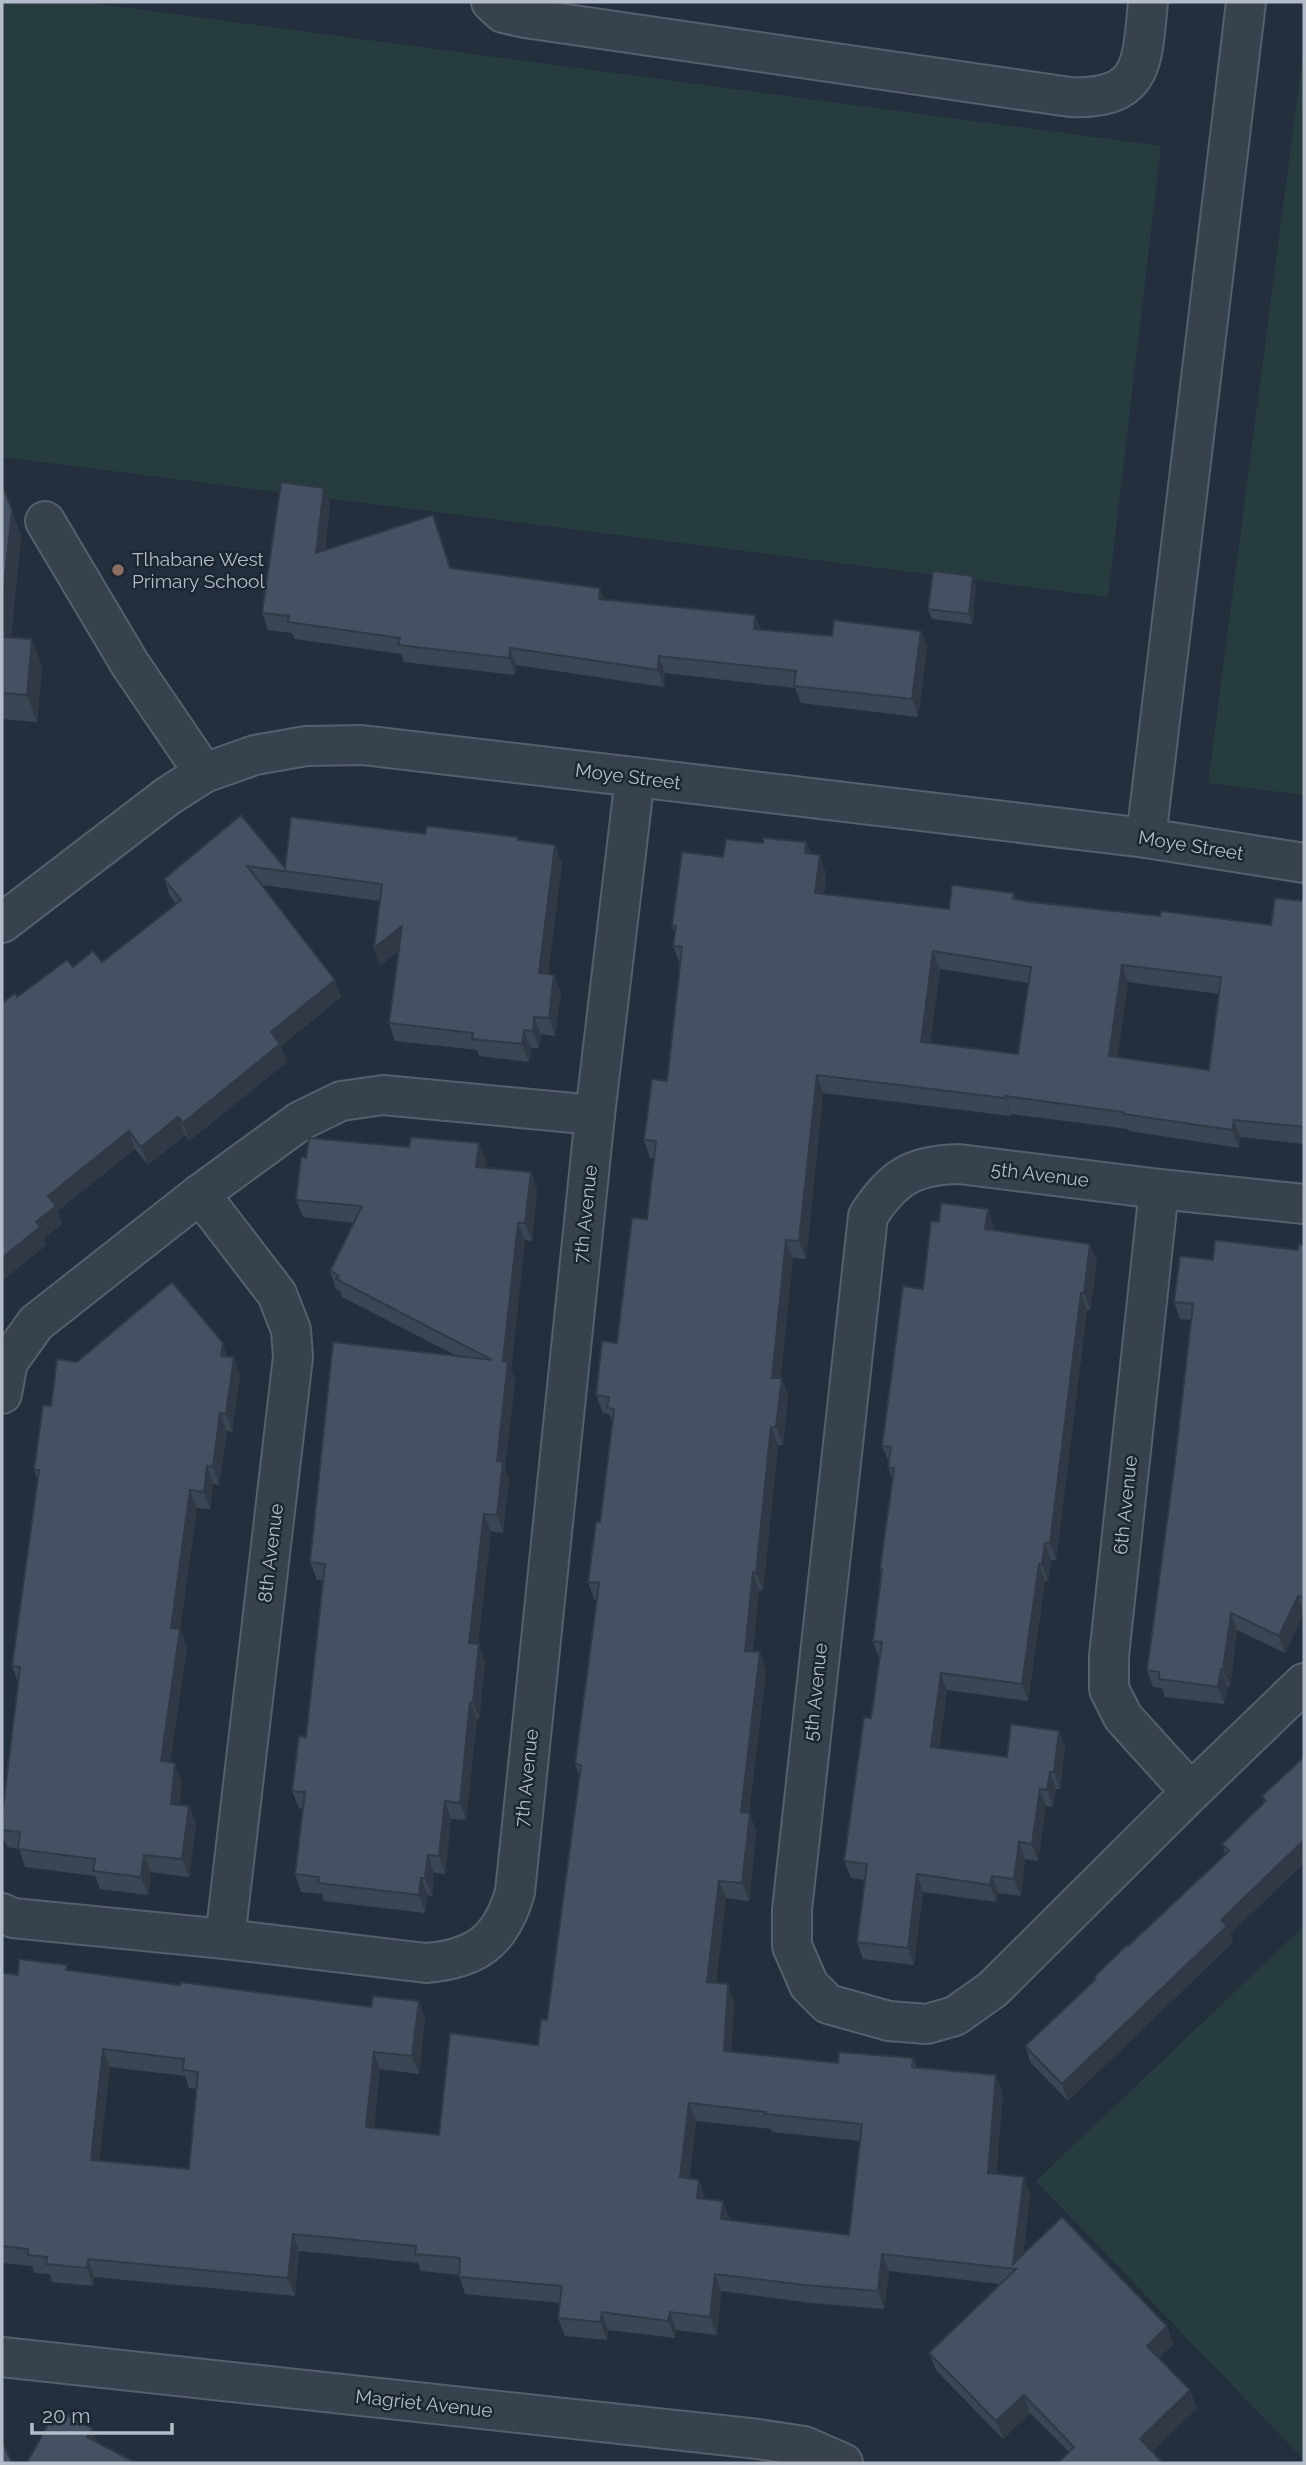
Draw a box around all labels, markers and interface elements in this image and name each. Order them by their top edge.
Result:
place label: Tlhabane West Primary School [132,548,265,592]
marker: Tlhabane West Primary School [110,562,126,578]
street label: Moye Street [574,759,683,793]
street label: Moye Street [1137,826,1246,864]
street label: 5th Avenue [990,1157,1090,1191]
street label: 7th Avenue [569,1164,601,1264]
street label: 6th Avenue [1109,1454,1141,1556]
street label: 8th Avenue [253,1502,287,1604]
street label: 5th Avenue [799,1642,831,1742]
street label: 7th Avenue [510,1728,542,1828]
street label: Magriet Avenue [354,2385,494,2421]
scale bar [32,2392,172,2436]
text: 20 m [42,2403,90,2428]

